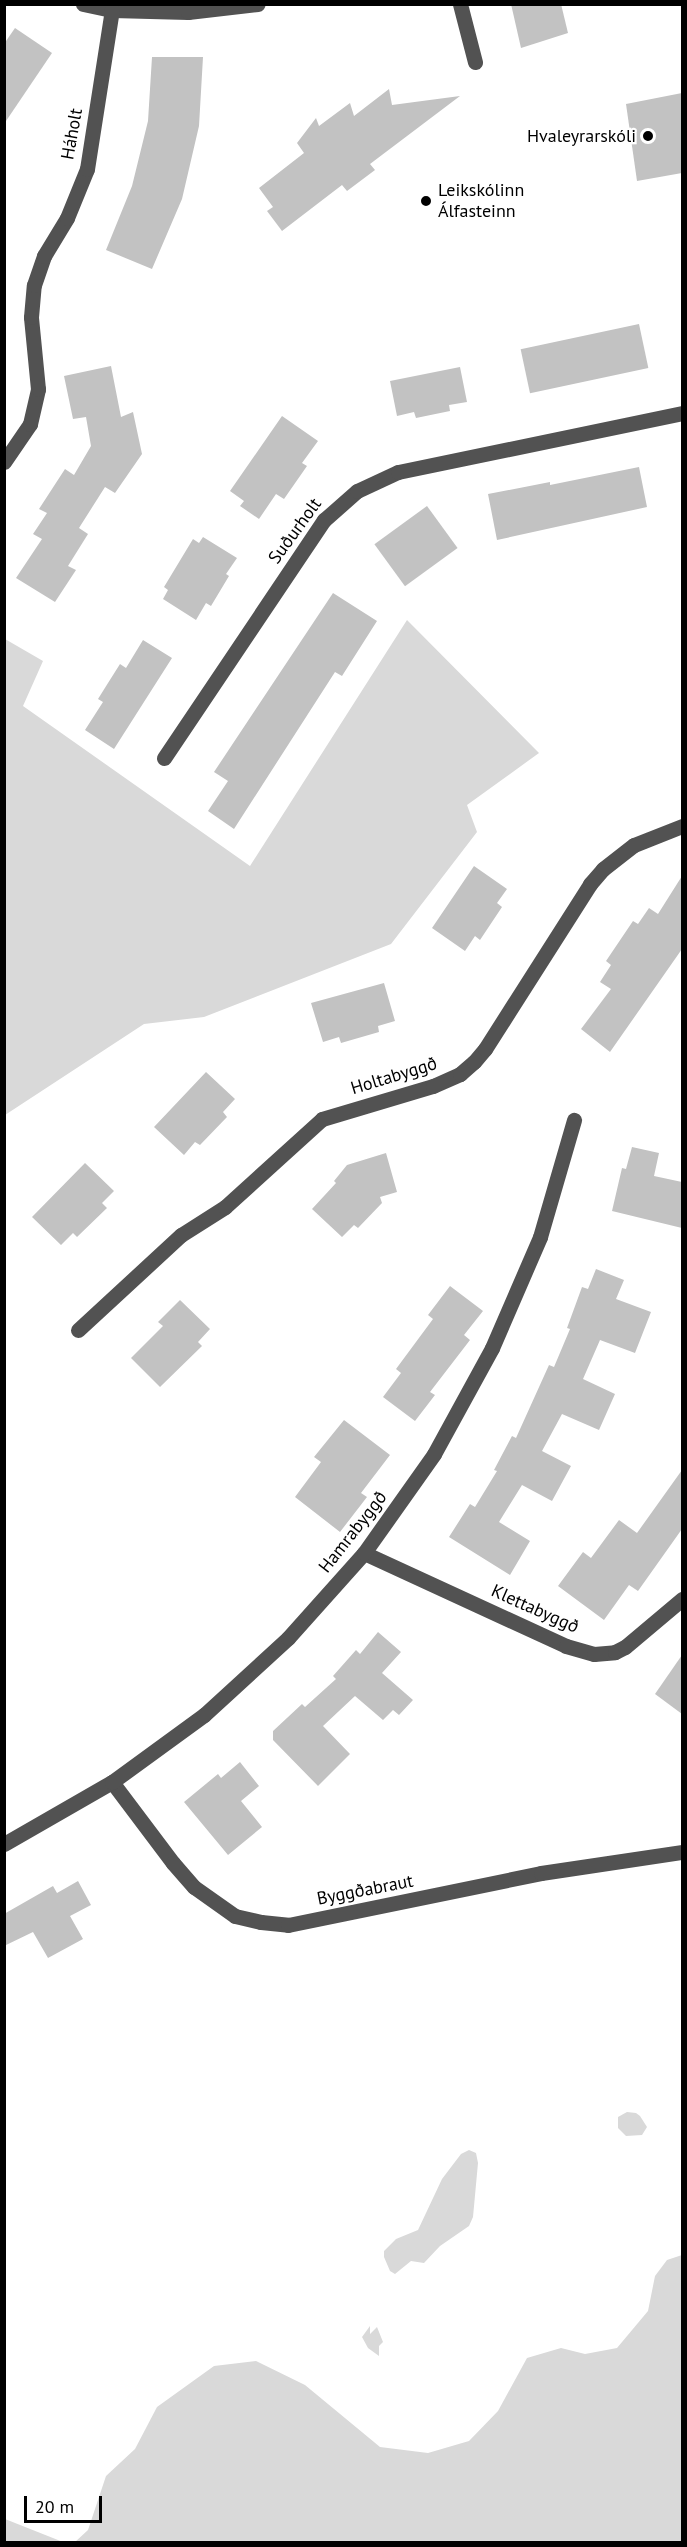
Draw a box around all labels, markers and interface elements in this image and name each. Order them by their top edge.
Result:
street label: Háholt [57,107,87,161]
place label: Hvaleyrarskóli [527,125,636,147]
marker: Hvaleyrarskóli [641,129,655,143]
place label: Leikskólinn Álfasteinn [438,180,524,222]
marker: Leikskólinn Álfasteinn [419,194,433,208]
street label: Suðurholt [264,494,326,568]
street label: Holtabyggð [348,1053,440,1099]
street label: Hamrabyggð [314,1487,392,1577]
street label: Klettabyggð [488,1580,582,1638]
street label: Byggðabraut [315,1870,415,1910]
scale bar [27,2484,105,2522]
text: 20 m [35,2495,74,2518]

